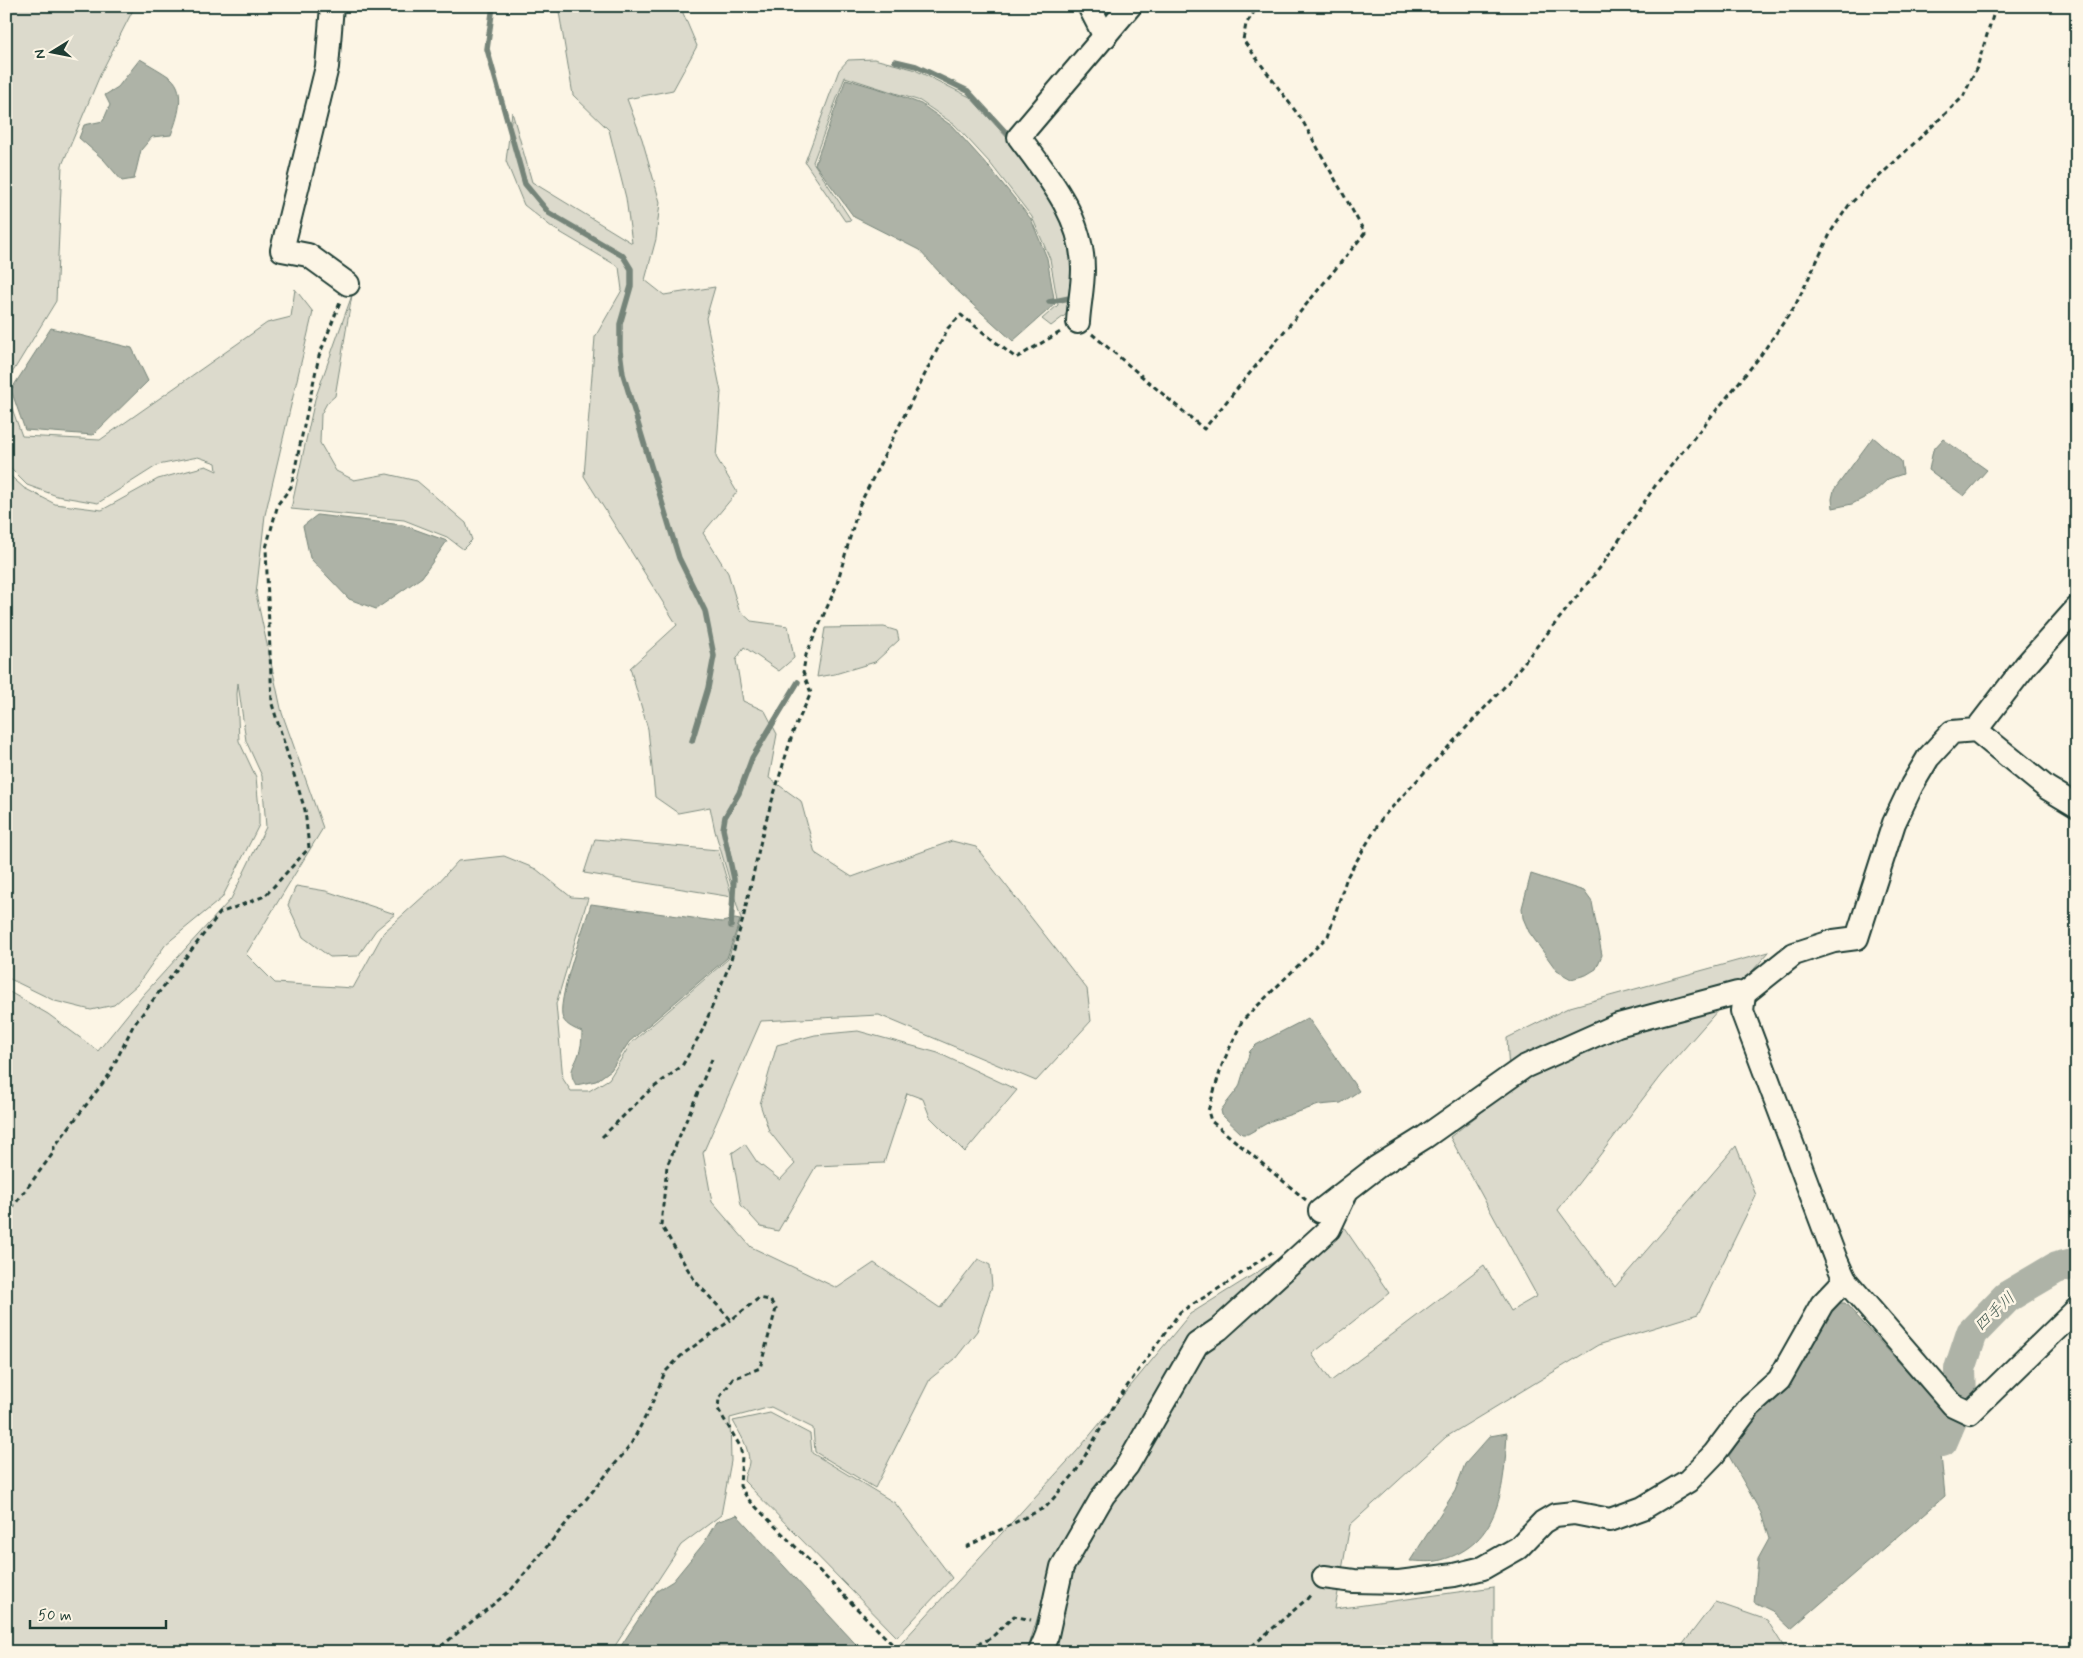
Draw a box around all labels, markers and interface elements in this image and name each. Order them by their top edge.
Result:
north arrow [28,28,78,78]
text: N [31,48,50,60]
water label: 四手川 [1970,1288,2020,1336]
scale bar [30,1598,166,1630]
text: 50 m [38,1606,72,1626]

